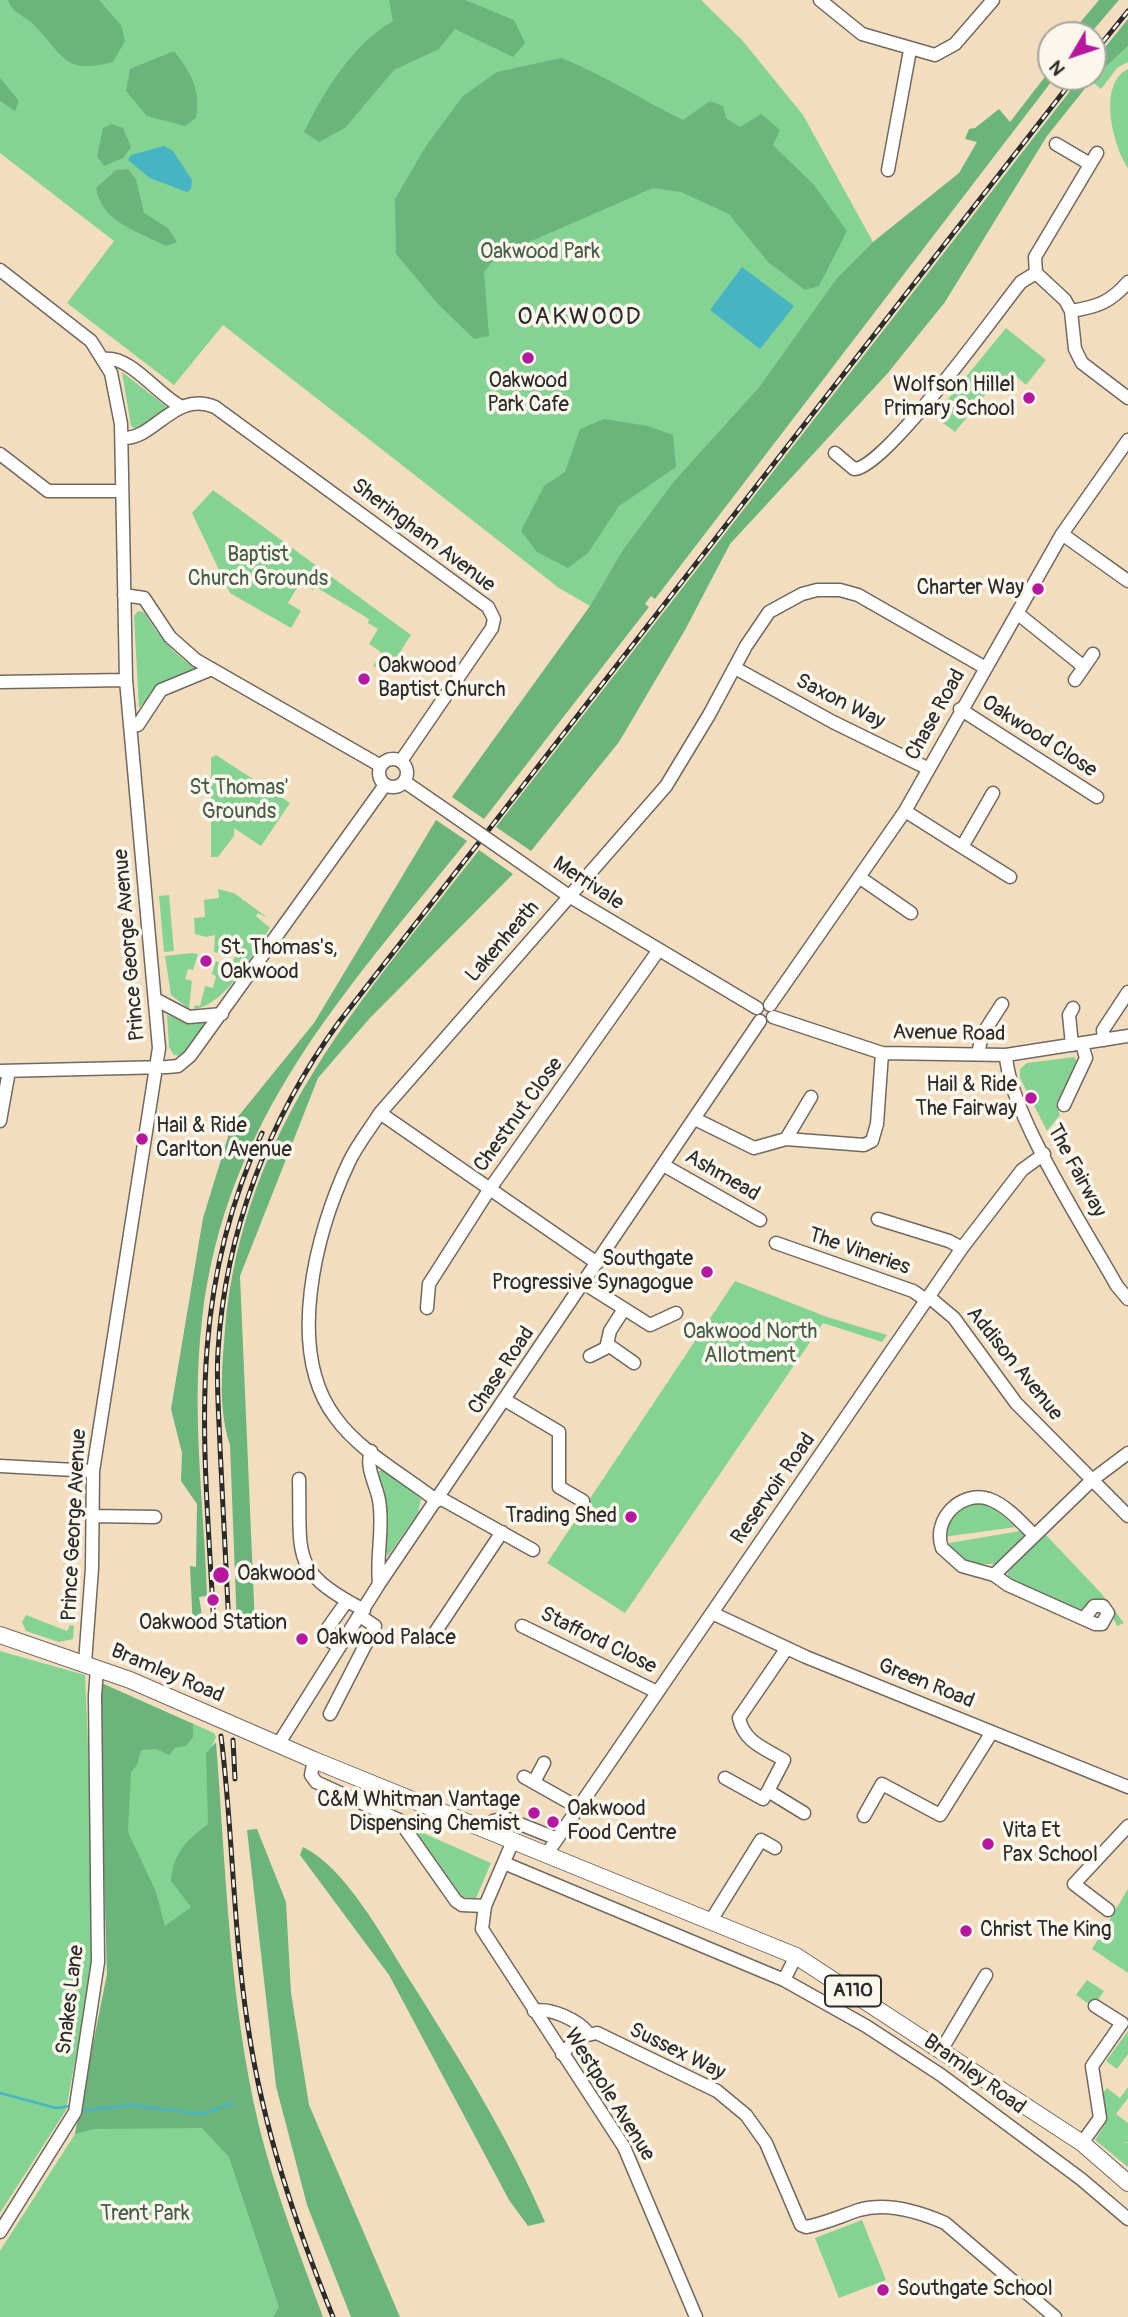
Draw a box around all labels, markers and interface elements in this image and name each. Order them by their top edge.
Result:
north arrow [1037,21,1107,91]
text: N [1044,55,1071,81]
park label: Oakwood Park [480,240,600,266]
district label: OAKWOOD [518,304,642,332]
marker: Oakwood Park Cafe [520,350,536,366]
place label: Oakwood Park Cafe [487,369,569,419]
place label: Wolfson Hillel Primary School [883,373,1015,423]
marker: Wolfson Hillel Primary School [1021,390,1037,406]
street label: Sheringham Avenue [346,474,500,598]
park label: Baptist Church Grounds [188,543,328,593]
place label: Charter Way [916,576,1024,602]
marker: Charter Way [1030,581,1046,597]
place label: Oakwood Baptist Church [378,654,506,704]
street label: Chase Road [901,665,971,765]
street label: Saxon Way [791,669,889,735]
marker: Oakwood Baptist Church [356,671,372,687]
street label: Oakwood Close [977,690,1101,784]
park label: St Thomas' Grounds [189,776,289,826]
street label: Prince George Avenue [109,848,151,1042]
street label: Merrivale [548,852,628,916]
street label: Lakenheath [461,896,545,988]
place label: St. Thomas's, Oakwood [220,936,338,986]
marker: St. Thomas's, Oakwood [198,953,214,969]
street label: Avenue Road [892,1020,1006,1048]
street label: Chestnut Close [469,1053,569,1177]
place label: Hail & Ride The Fairway [915,1073,1017,1123]
marker: Hail & Ride The Fairway [1023,1090,1039,1106]
place label: Hail & Ride Carlton Avenue [156,1114,292,1164]
street label: The Fairway [1041,1120,1111,1222]
marker: Hail & Ride Carlton Avenue [134,1131,150,1147]
street label: Ashmead [680,1145,764,1207]
street label: The Vineries [805,1223,913,1281]
place label: Southgate Progressive Synagogue [492,1247,693,1297]
marker: Southgate Progressive Synagogue [699,1264,715,1280]
street label: Addison Avenue [960,1302,1068,1426]
park label: Oakwood North Allotment [683,1320,817,1370]
street label: Chase Road [463,1322,541,1420]
street label: Prince George Avenue [57,1428,93,1622]
street label: Reservoir Road [726,1429,822,1549]
place label: Trading Shed [505,1504,617,1530]
marker: Trading Shed [623,1509,639,1525]
place label: Oakwood [237,1562,316,1588]
marker: Oakwood [211,1565,231,1585]
marker: Oakwood Station [205,1592,221,1608]
street label: Stafford Close [536,1602,660,1680]
place label: Oakwood Station [139,1611,287,1637]
place label: Oakwood Palace [316,1626,456,1652]
marker: Oakwood Palace [294,1631,310,1647]
street label: Bramley Road [107,1639,227,1709]
street label: Green Road [874,1653,978,1715]
place label: C&M Whitman Vantage Dispensing Chemist [317,1788,520,1838]
place label: Oakwood Food Centre [567,1797,676,1847]
marker: C&M Whitman Vantage Dispensing Chemist [526,1805,542,1821]
marker: Oakwood Food Centre [545,1814,561,1830]
place label: Vita Et Pax School [1002,1819,1098,1869]
marker: Vita Et Pax School [980,1836,996,1852]
place label: Christ The King [980,1918,1112,1944]
marker: Christ The King [958,1923,974,1939]
street label: Snakes Lane [52,1944,90,2056]
road number: A110 [825,1976,881,2007]
street label: Sussex Way [625,2018,729,2086]
street label: Westpole Avenue [558,2024,660,2166]
street label: Bramley Road [918,2029,1030,2121]
park label: Trent Park [100,2202,190,2228]
place label: Southgate School [897,2277,1053,2303]
marker: Southgate School [875,2282,891,2298]

